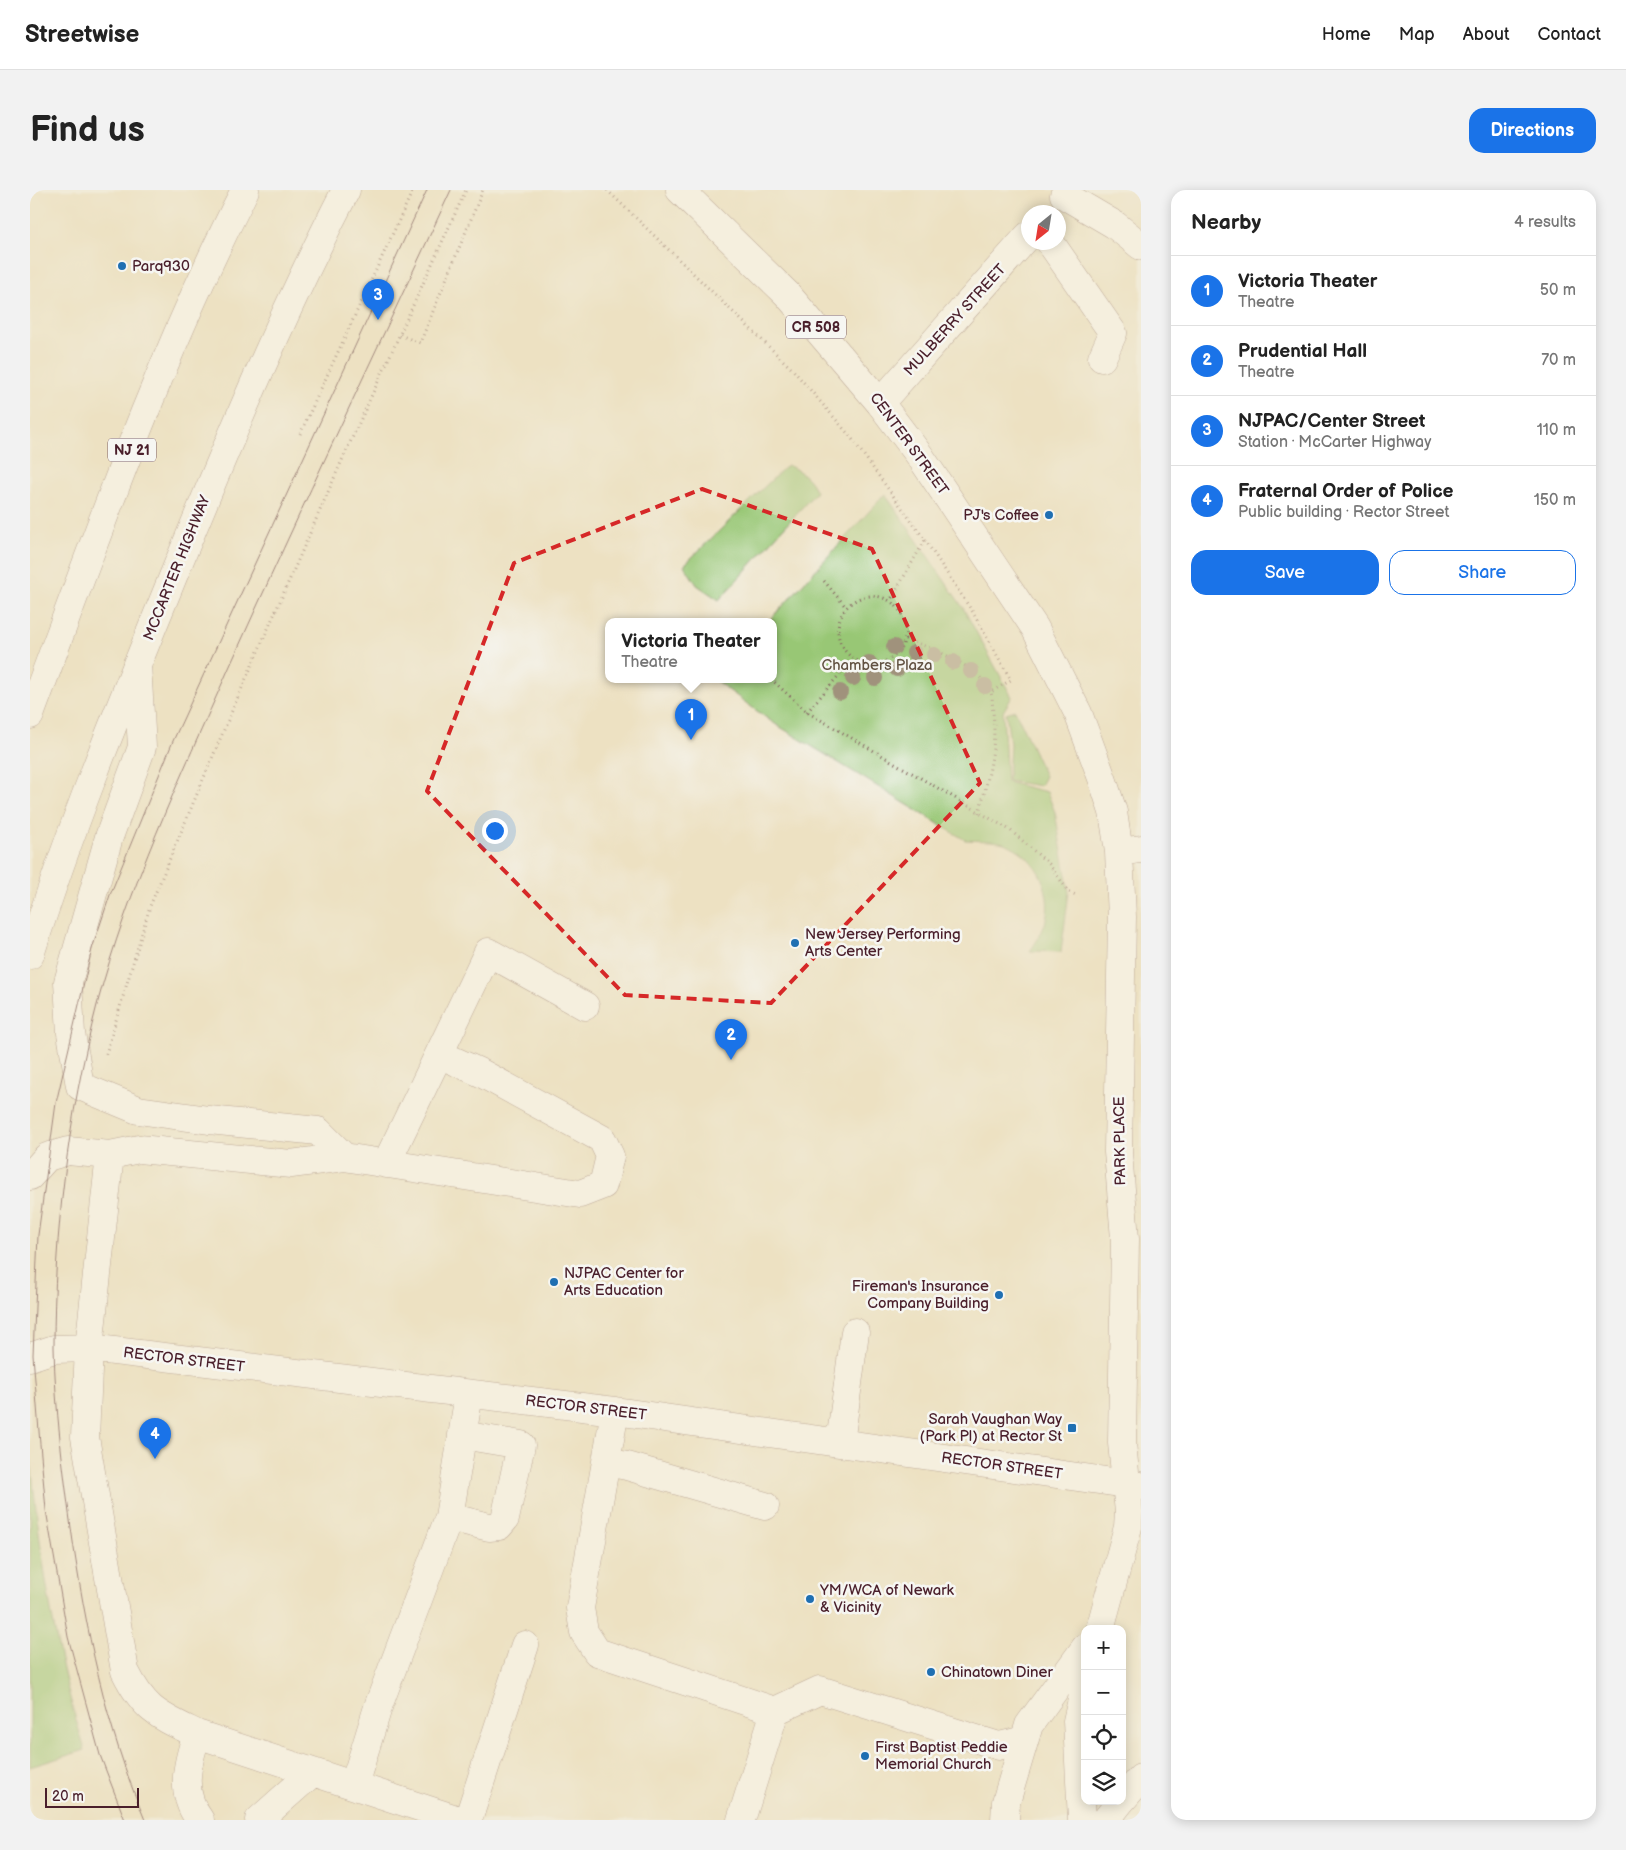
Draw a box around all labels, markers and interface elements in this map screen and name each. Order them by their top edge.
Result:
text: Streetwise [25,20,139,49]
text: Home [1322,24,1371,45]
text: Map [1399,24,1435,45]
text: About [1463,24,1510,45]
text: Contact [1538,24,1601,45]
button: Directions [1469,108,1596,153]
text: Find us [30,109,145,152]
north arrow [1021,205,1066,250]
text: Nearby [1191,210,1261,235]
text: 4 results [1514,213,1576,232]
place label: Parq930 [132,257,190,276]
marker: Parq930 [116,260,128,272]
street label: MULBERRY STREET [900,260,1010,380]
text: Victoria Theater [1238,270,1377,293]
pin: 3 [362,279,394,320]
text: 1 [1204,281,1210,300]
text: 50 m [1540,281,1576,300]
text: Theatre [1238,293,1294,312]
road number: CR 508 [786,315,846,338]
text: Prudential Hall [1238,340,1367,363]
text: 2 [1202,351,1212,370]
text: 70 m [1541,351,1576,370]
text: Theatre [1238,363,1294,382]
street label: CENTER STREET [865,389,953,499]
text: NJPAC/Center Street [1238,410,1425,433]
text: 3 [1202,421,1212,440]
text: 110 m [1537,421,1576,440]
text: Station · McCarter Highway [1238,433,1431,452]
road number: NJ 21 [108,438,156,462]
text: Fraternal Order of Police [1238,480,1454,503]
text: 4 [1202,491,1212,510]
text: 150 m [1534,491,1576,510]
street label: MCCARTER HIGHWAY [139,493,215,643]
text: Public building · Rector Street [1238,503,1449,522]
place label: PJ's Coffee [963,506,1039,525]
marker: PJ's Coffee [1043,509,1055,521]
button: Save [1191,550,1379,595]
button: Share [1389,550,1576,595]
popup [605,618,777,683]
text: Victoria Theater [621,630,761,653]
text: Theatre [621,653,678,672]
park label: Chambers Plaza [822,656,932,675]
pin: 1 [675,699,707,740]
your location [482,818,508,844]
place label: New Jersey Performing Arts Center [805,925,961,961]
marker: New Jersey Performing Arts Center [789,937,801,949]
pin: 2 [715,1019,747,1060]
street label: PARK PLACE [1110,1096,1130,1186]
place label: NJPAC Center for Arts Education [564,1264,684,1300]
marker: NJPAC Center for Arts Education [548,1276,560,1288]
place label: Fireman's Insurance Company Building [852,1277,989,1313]
marker: Fireman's Insurance Company Building [993,1289,1005,1301]
street label: RECTOR STREET [122,1343,246,1377]
street label: RECTOR STREET [524,1391,648,1425]
place label: Sarah Vaughan Way (Park Pl) at Rector St [920,1410,1062,1446]
pin: 4 [139,1418,171,1459]
marker: Sarah Vaughan Way (Park Pl) at Rector St [1066,1422,1078,1434]
street label: RECTOR STREET [940,1448,1064,1484]
place label: YM/WCA of Newark & Vicinity [819,1581,955,1617]
marker: YM/WCA of Newark & Vicinity [804,1593,816,1605]
map controls [1081,1625,1126,1805]
button: + [1081,1625,1126,1670]
place label: Chinatown Diner [941,1663,1053,1682]
marker: Chinatown Diner [925,1666,937,1678]
button: − [1081,1670,1126,1715]
button: locate [1081,1715,1126,1760]
place label: First Baptist Peddie Memorial Church [875,1738,1008,1774]
marker: First Baptist Peddie Memorial Church [859,1750,871,1762]
button: layers [1081,1760,1126,1805]
scale bar [45,1785,139,1808]
text: 20 m [52,1788,84,1805]

